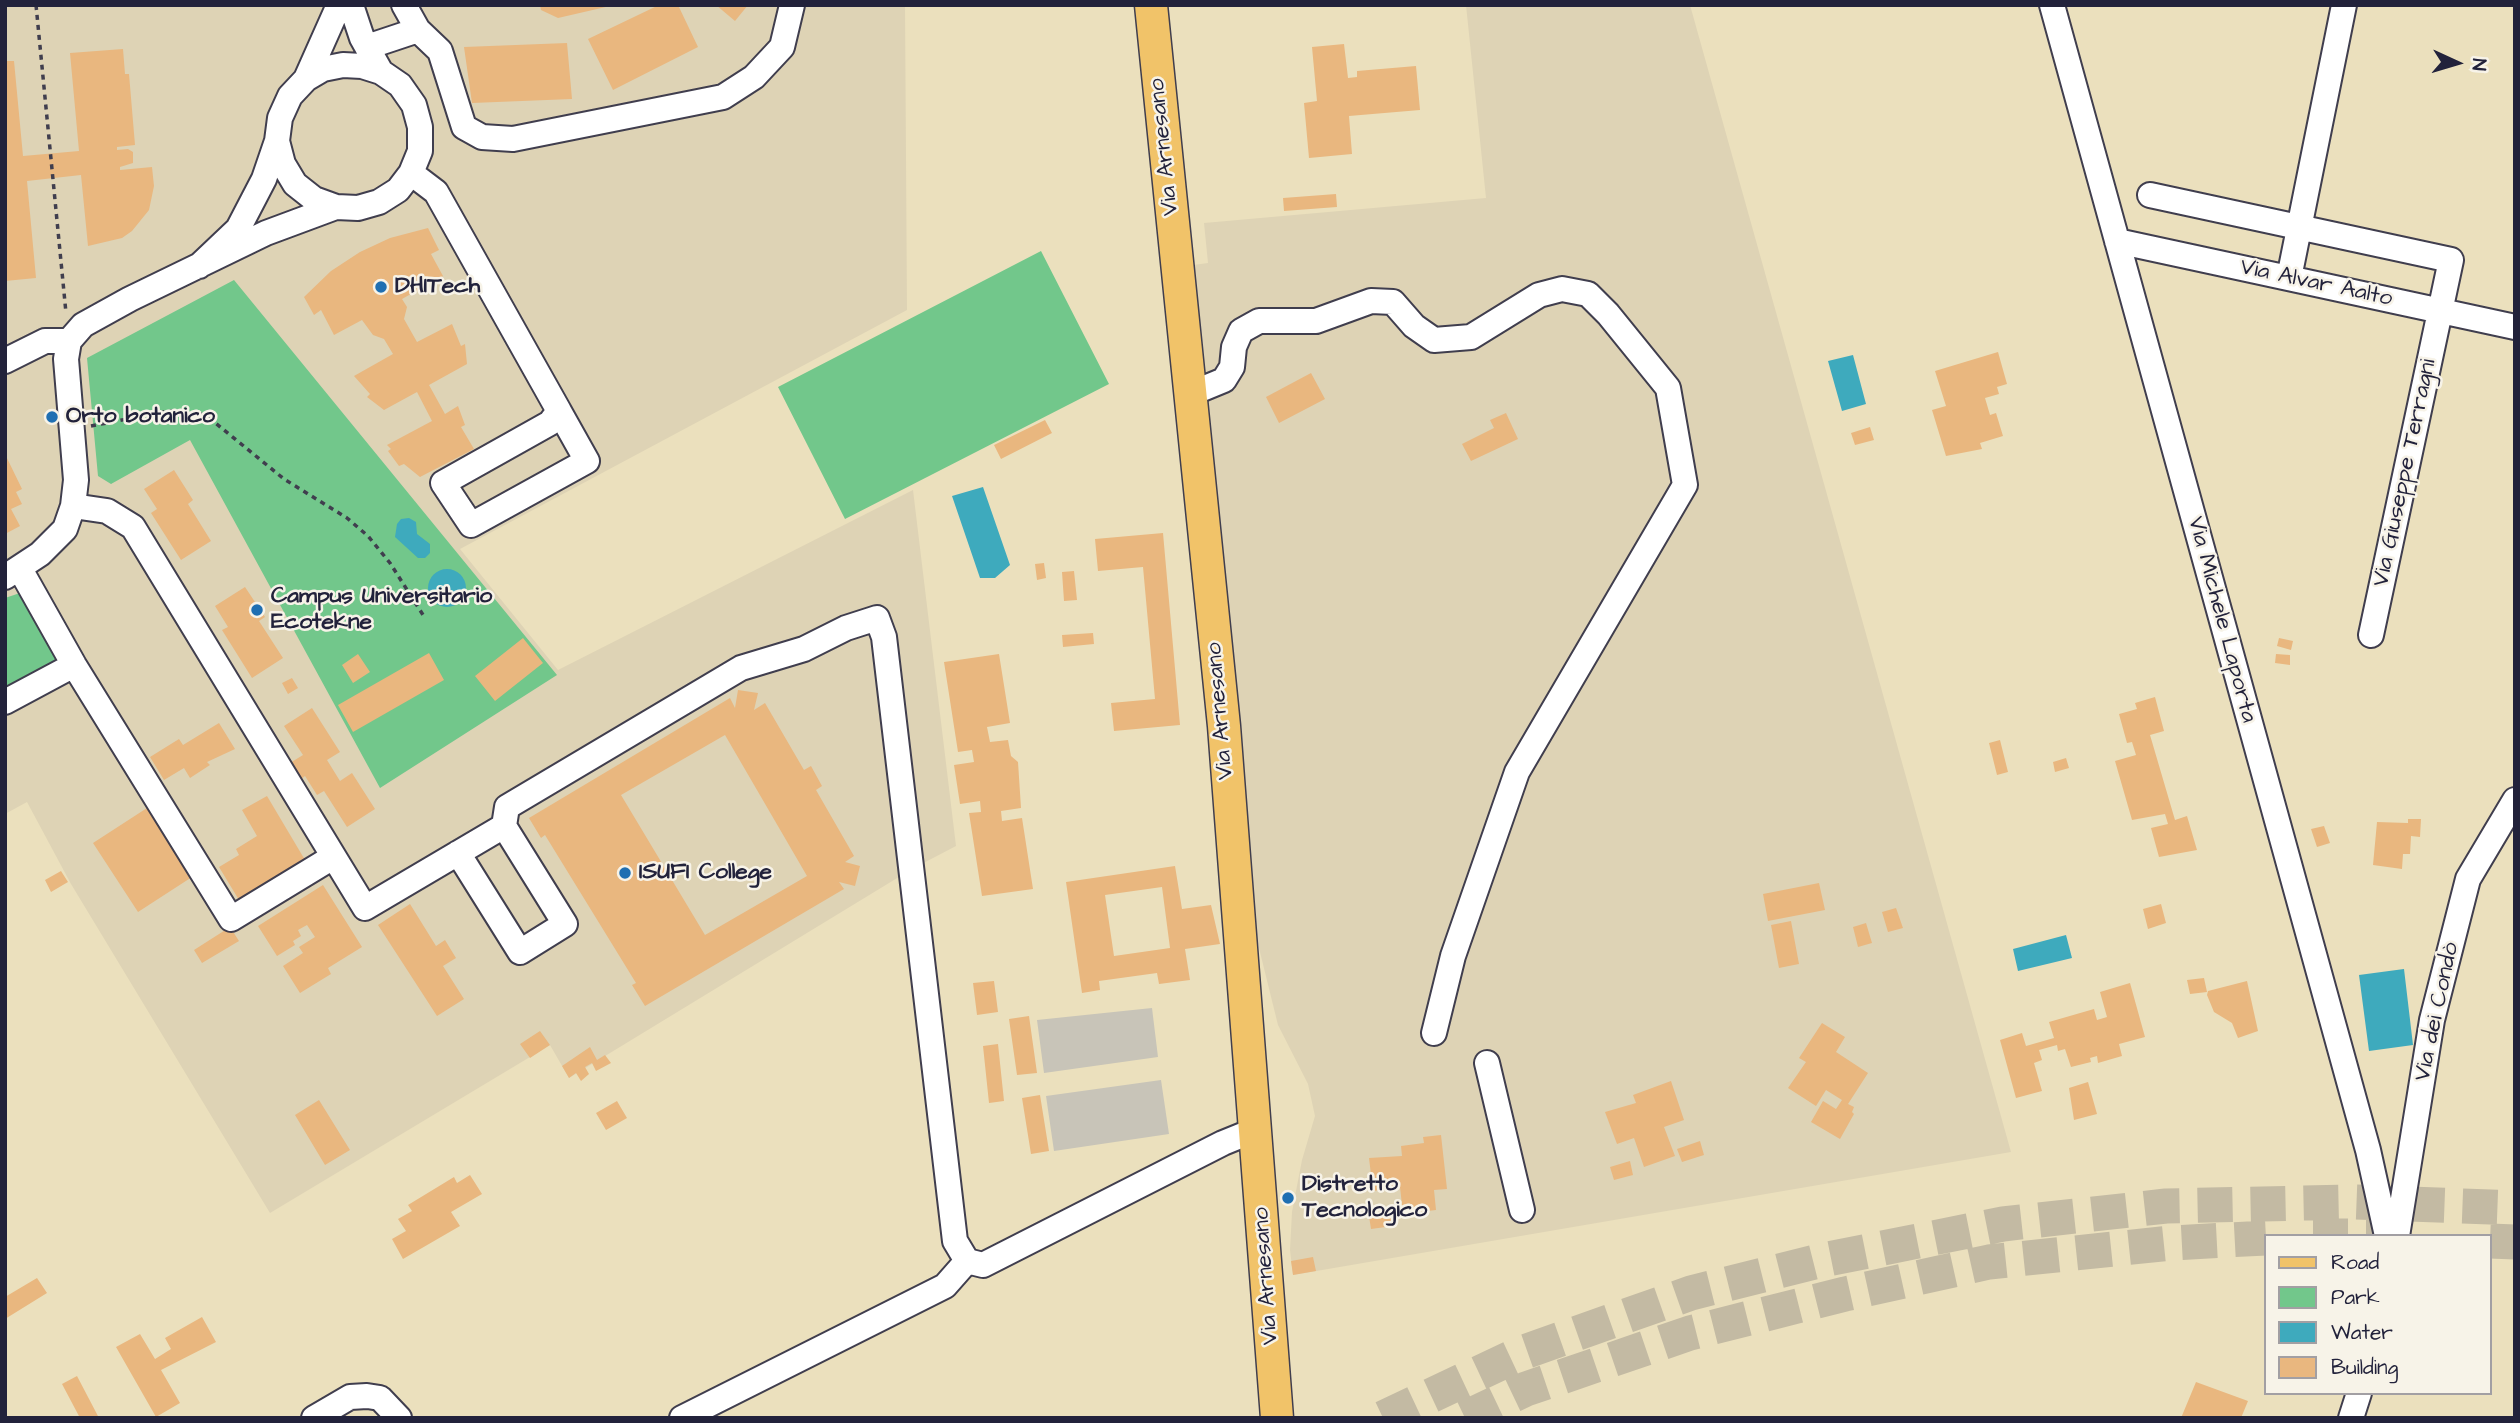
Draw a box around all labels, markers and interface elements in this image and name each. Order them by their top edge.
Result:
north arrow [2422,28,2492,98]
text: N [2465,58,2492,71]
street label: Via Arnesano [1144,77,1186,217]
street label: Via Alvar Aalto [2237,254,2395,314]
place label: DHITech [395,273,480,301]
marker: DHITech [373,279,389,295]
street label: Via Giuseppe Terragni [2368,357,2444,589]
place label: Orto botanico [66,403,215,431]
marker: Orto botanico [44,409,60,425]
street label: Via Michele Laporta [2180,514,2262,726]
place label: Campus Universitario Ecotekne [271,583,492,637]
marker: Campus Universitario Ecotekne [249,602,265,618]
street label: Via Arnesano [1201,641,1241,781]
place label: ISUFI College [639,859,772,887]
marker: ISUFI College [617,865,633,881]
street label: Via dei Condò [2410,940,2466,1084]
place label: Distretto Tecnologico [1302,1171,1427,1225]
marker: Distretto Tecnologico [1280,1190,1296,1206]
street label: Via Arnesano [1248,1206,1286,1346]
legend [2264,1234,2492,1395]
text: Road [2331,1248,2379,1277]
text: Park [2331,1283,2380,1312]
text: Water [2331,1318,2393,1347]
text: Building [2331,1353,2398,1382]

